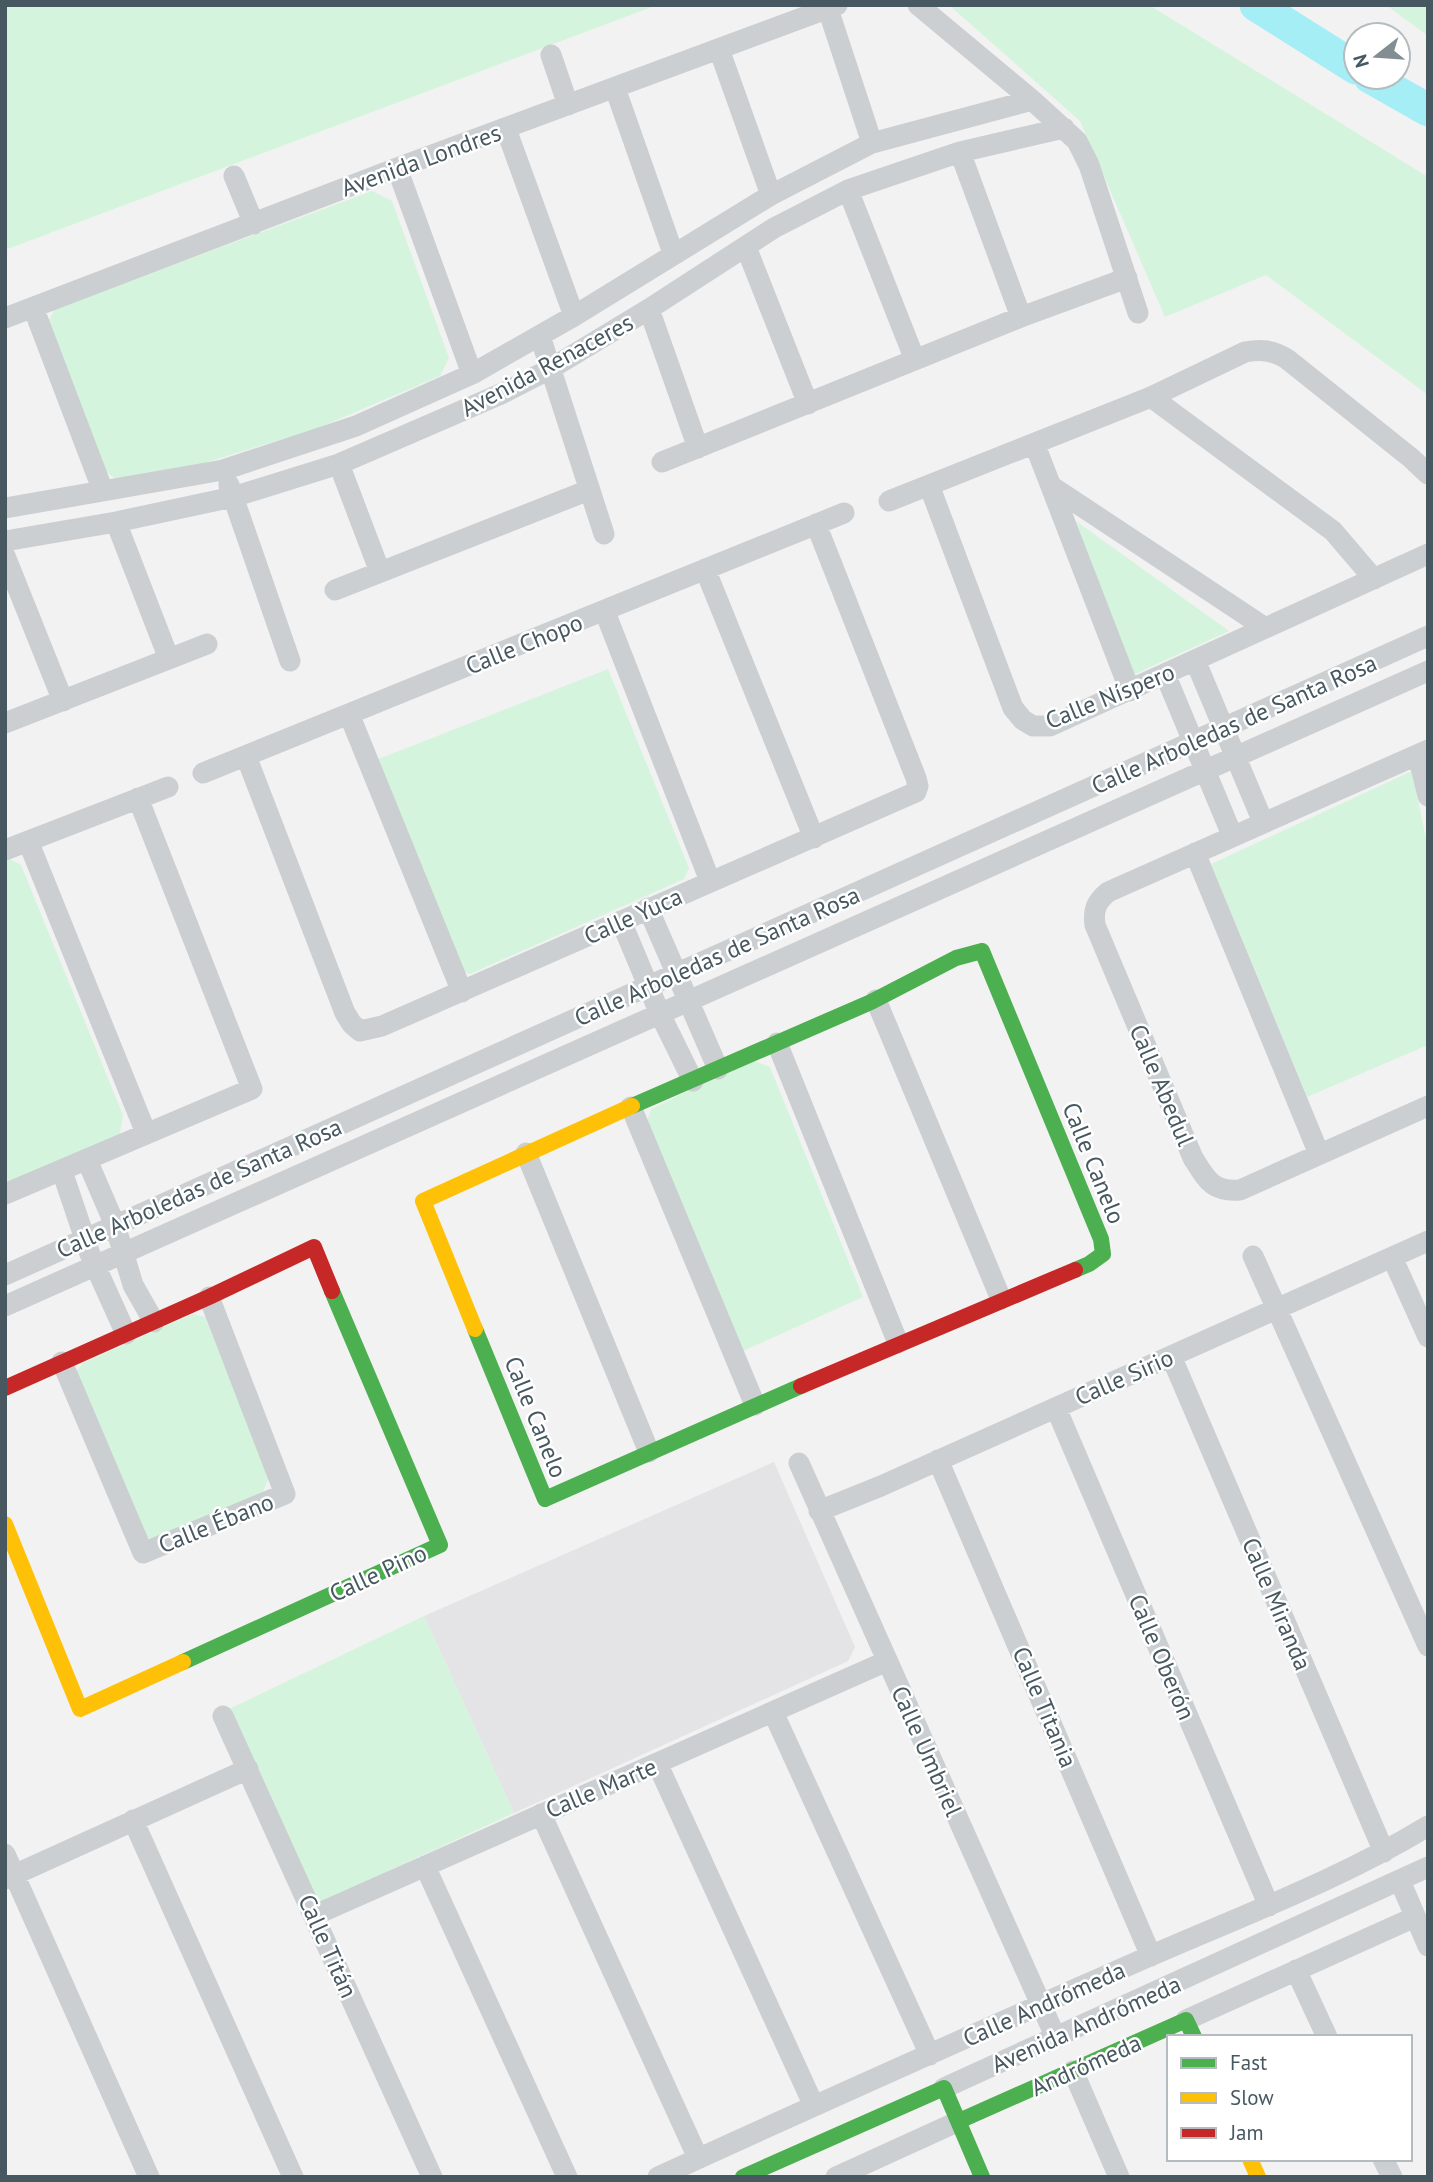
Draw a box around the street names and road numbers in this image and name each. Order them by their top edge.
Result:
street label: Avenida Londres [337,117,505,203]
street label: Avenida Renaceres [456,307,638,423]
street label: Calle Chopo [461,607,587,681]
street label: Calle Arboledas de Santa Rosa [1086,647,1382,801]
street label: Calle Níspero [1041,656,1179,736]
street label: Calle Arboledas de Santa Rosa [569,879,865,1033]
street label: Calle Yuca [579,881,687,951]
street label: Calle Abedul [1123,1020,1201,1150]
street label: Calle Canelo [1056,1098,1132,1228]
street label: Calle Arboledas de Santa Rosa [51,1111,347,1265]
street label: Calle Sirio [1070,1342,1178,1412]
street label: Calle Canelo [498,1352,574,1482]
street label: Calle Ébano [154,1486,278,1560]
street label: Calle Miranda [1235,1533,1319,1675]
street label: Calle Pino [324,1537,432,1609]
street label: Calle Oberón [1122,1589,1202,1725]
street label: Calle Titania [1006,1642,1084,1772]
street label: Calle Umbriel [884,1681,970,1821]
street label: Calle Marte [541,1751,661,1825]
street label: Calle Titán [291,1889,365,2003]
street label: Calle Andrómeda [958,1954,1130,2054]
street label: Avenida Andrómeda [986,1969,1186,2079]
street label: Andrómeda [1026,2028,1146,2102]

